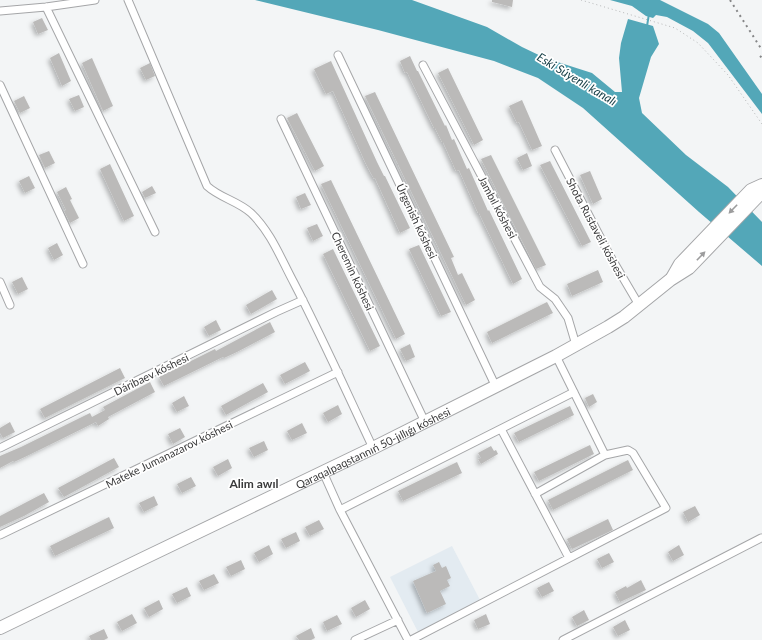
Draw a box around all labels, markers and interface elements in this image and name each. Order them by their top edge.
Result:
water label: Eski Súyenli kanalı [534,49,620,109]
street label: Jambıl kóshesi [476,174,520,241]
street label: Shota Rustaveli kóshesi [564,175,628,281]
street label: Úrgenish kóshesi [394,181,440,261]
one-way arrow [728,204,737,215]
street label: Cheremin kóshesi [329,230,377,313]
one-way arrow [696,251,705,261]
street label: Dáribaev kóshesi [112,350,191,398]
street label: Qaraqalpaqstannıń 50-jıllıǵı kóshesi [293,404,452,491]
street label: Mateke Jumanazarov kóshesi [103,417,235,490]
district label: Alim awıl [228,476,279,491]

